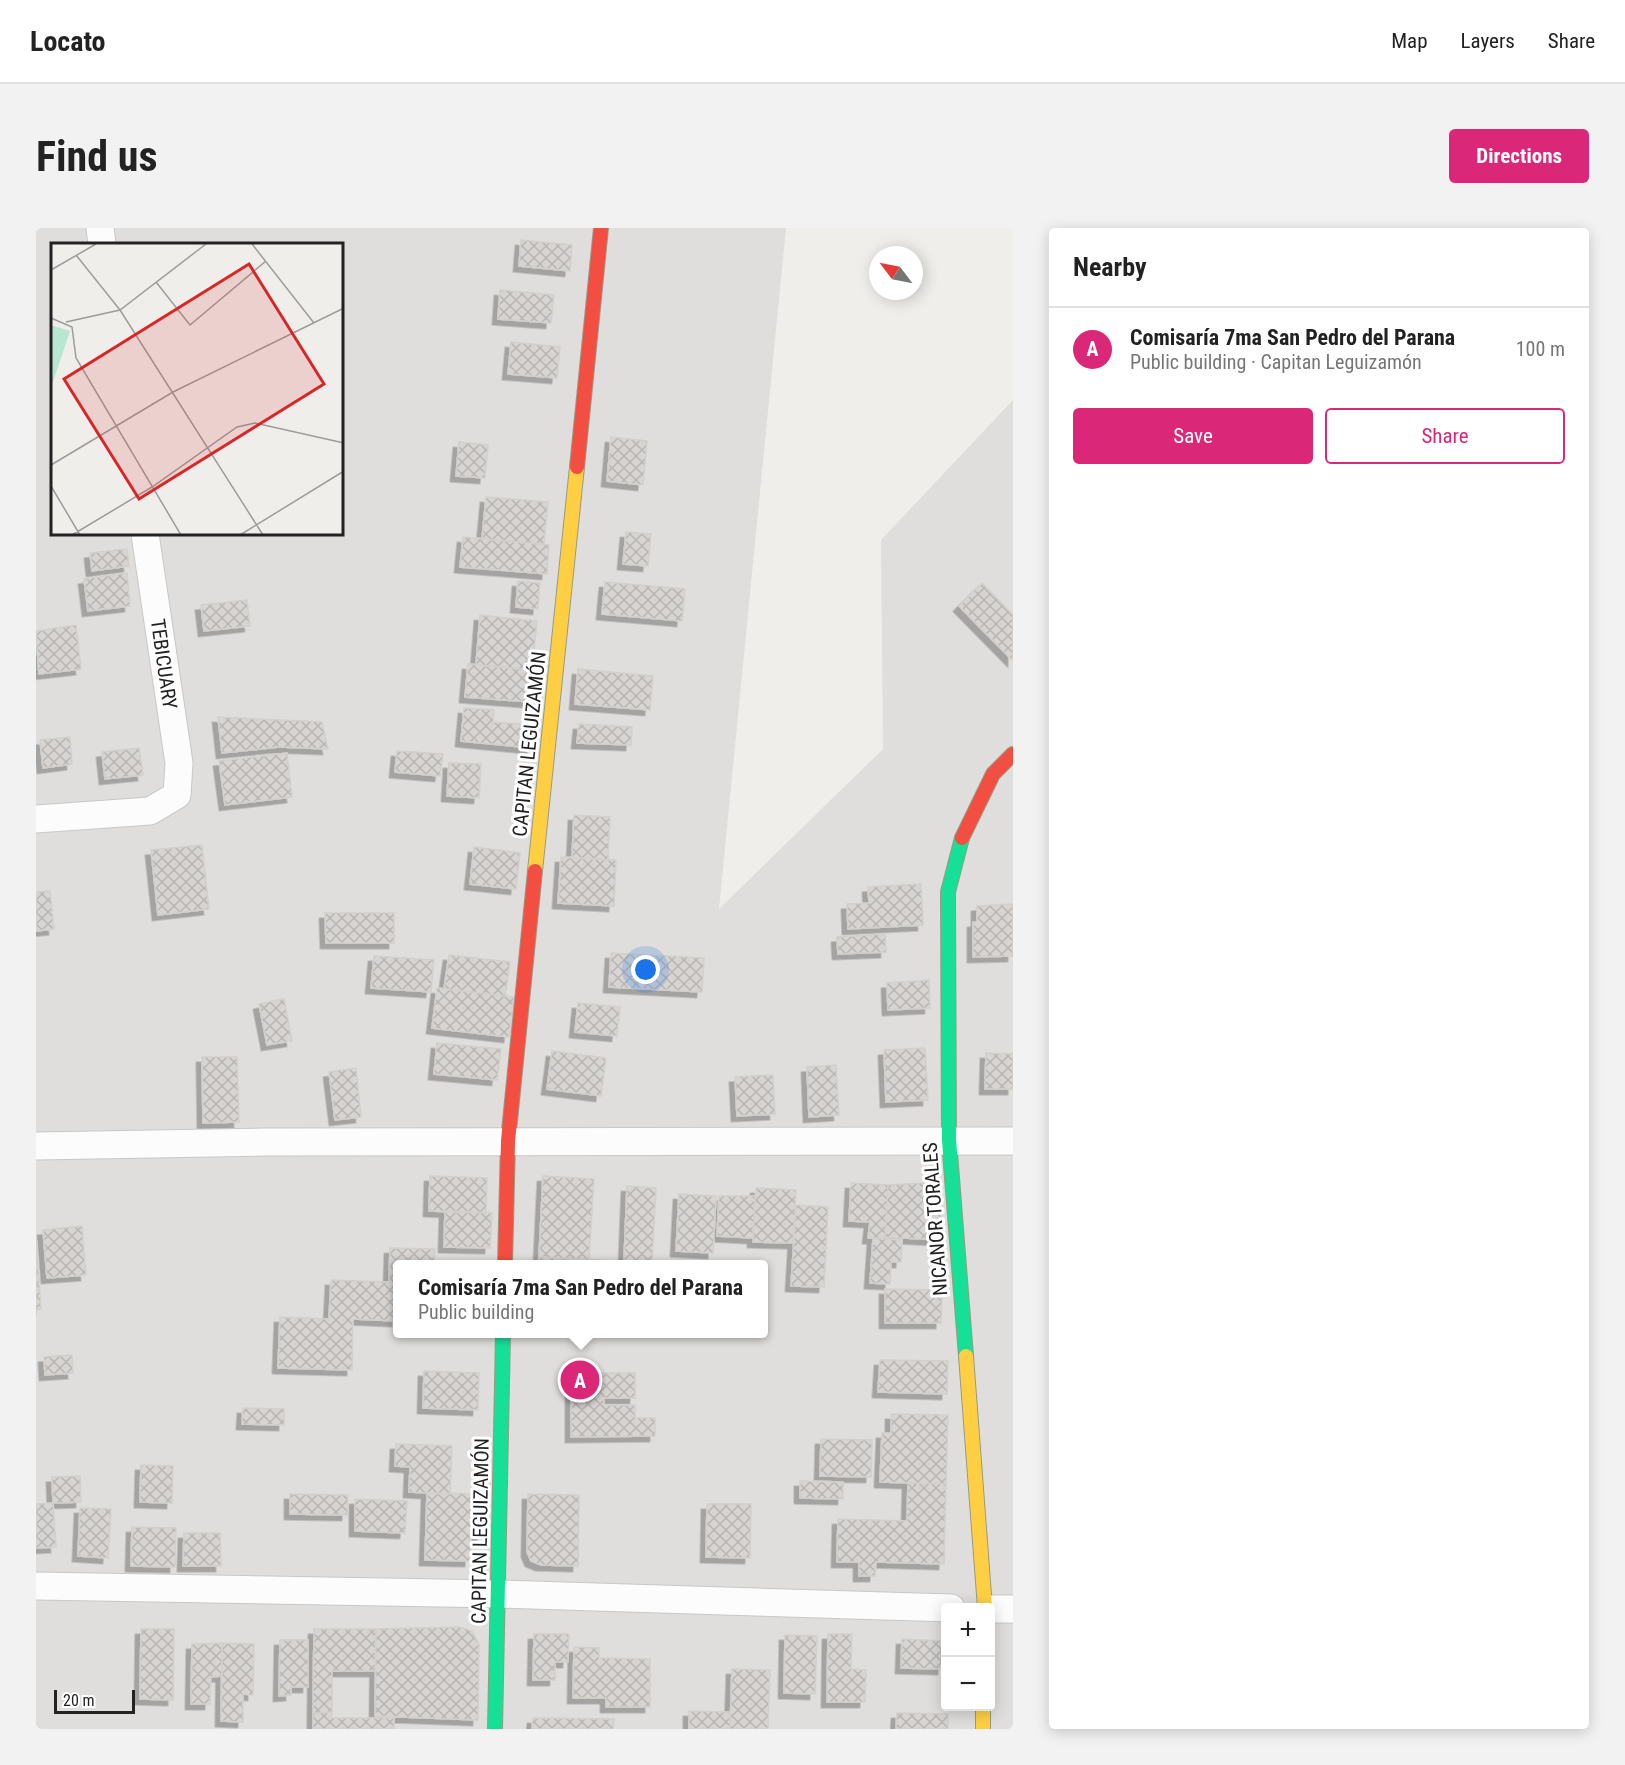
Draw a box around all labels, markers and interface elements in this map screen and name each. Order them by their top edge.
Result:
text: Locato [30,25,106,58]
text: Map [1391,29,1428,53]
text: Layers [1461,29,1515,53]
text: Share [1548,29,1595,53]
button: Directions [1449,129,1589,183]
text: Find us [36,132,157,181]
inset map [51,243,344,536]
north arrow [869,246,923,300]
text: Nearby [1073,252,1147,282]
text: Comisaría 7ma San Pedro del Parana [1130,325,1455,350]
text: A [1087,337,1098,361]
text: 100 m [1516,337,1565,361]
text: Public building · Capitan Leguizamón [1130,350,1422,374]
button: Save [1073,408,1313,464]
button: Share [1325,408,1565,464]
street label: TEBICUARY [146,617,182,711]
street label: CAPITAN LEGUIZAMÓN [507,650,551,838]
your location [631,955,660,984]
street label: NICANOR TORALES [918,1142,952,1296]
popup [393,1260,768,1338]
text: Comisaría 7ma San Pedro del Parana [418,1275,743,1300]
text: Public building [418,1300,534,1324]
pin: A [560,1358,600,1402]
street label: CAPITAN LEGUIZAMÓN [466,1438,494,1624]
map controls [941,1603,995,1711]
button: + [941,1603,995,1657]
button: − [941,1657,995,1711]
scale bar [54,1687,135,1714]
text: 20 m [63,1691,95,1710]

